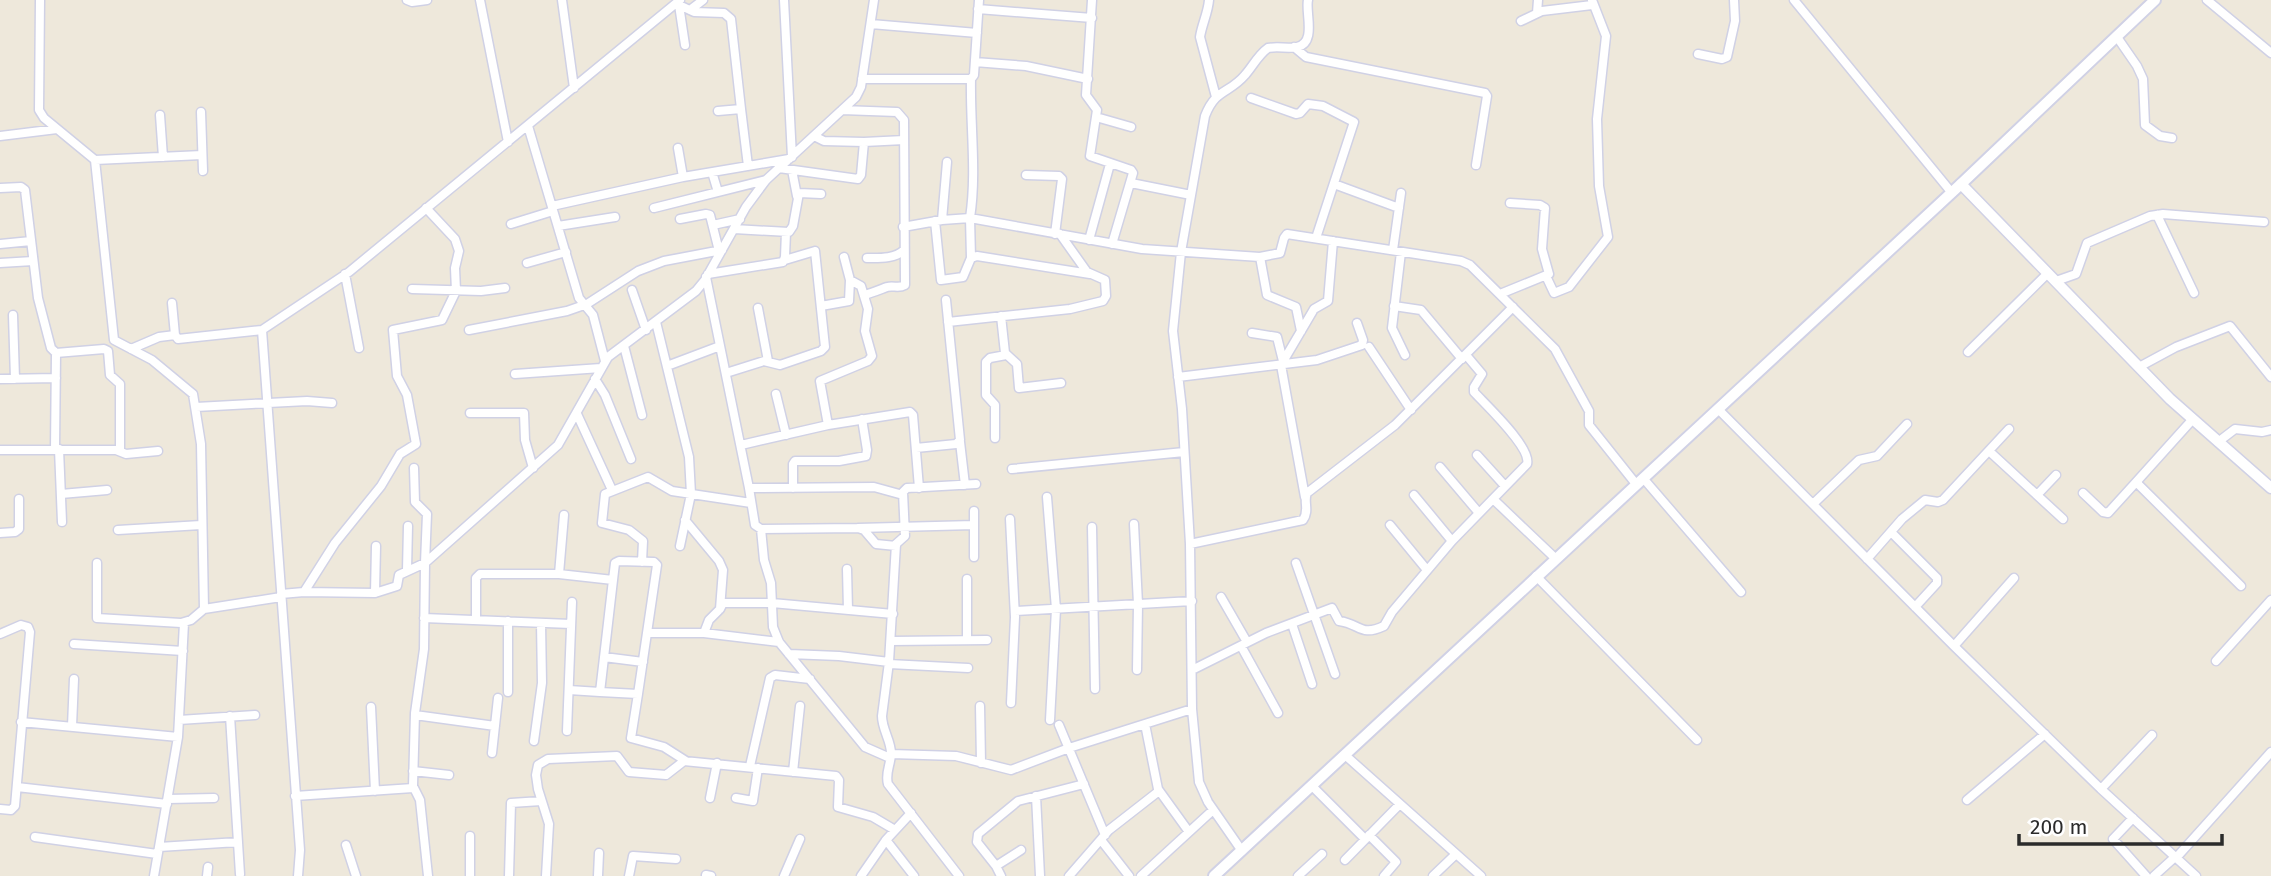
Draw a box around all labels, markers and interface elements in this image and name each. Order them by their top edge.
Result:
scale bar [2019,802,2222,846]
text: 200 m [2030,814,2087,840]

